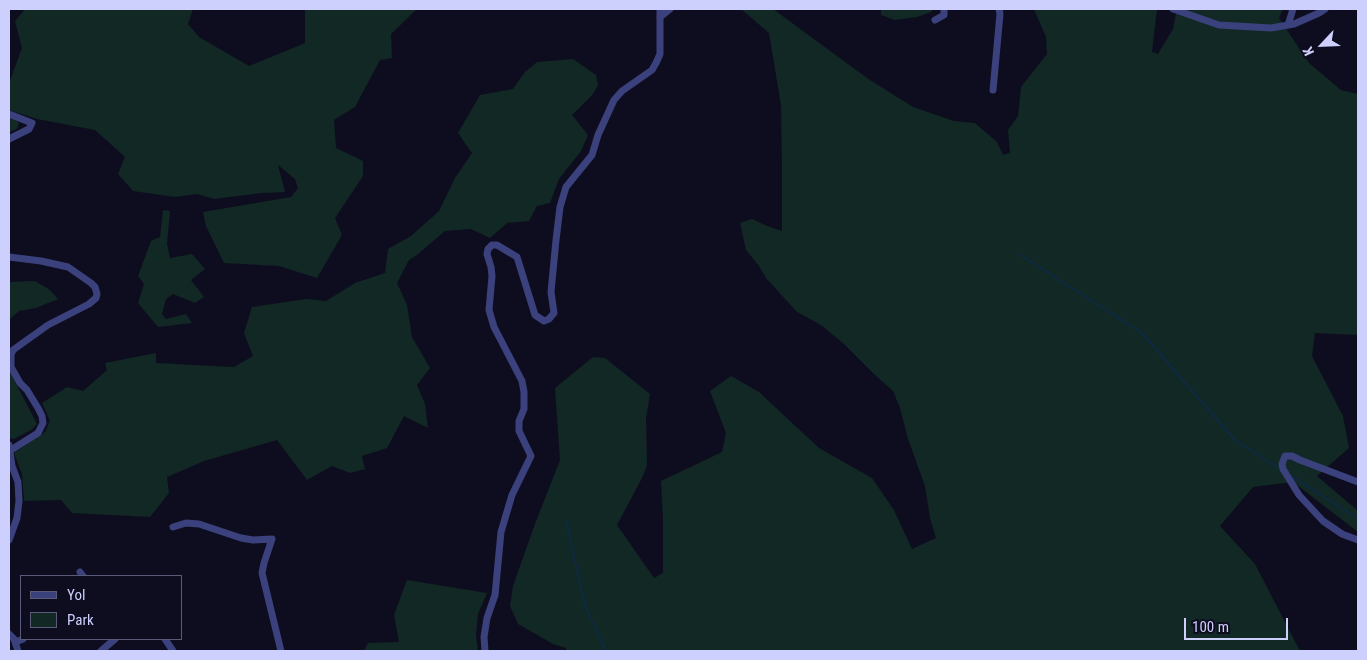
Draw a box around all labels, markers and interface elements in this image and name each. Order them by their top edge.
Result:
north arrow [1297,20,1347,70]
text: K [1300,44,1317,58]
legend [20,575,182,640]
text: Yol [67,586,85,604]
scale bar [1187,608,1291,640]
text: Park [67,611,94,629]
text: 100 m [1192,618,1229,636]

